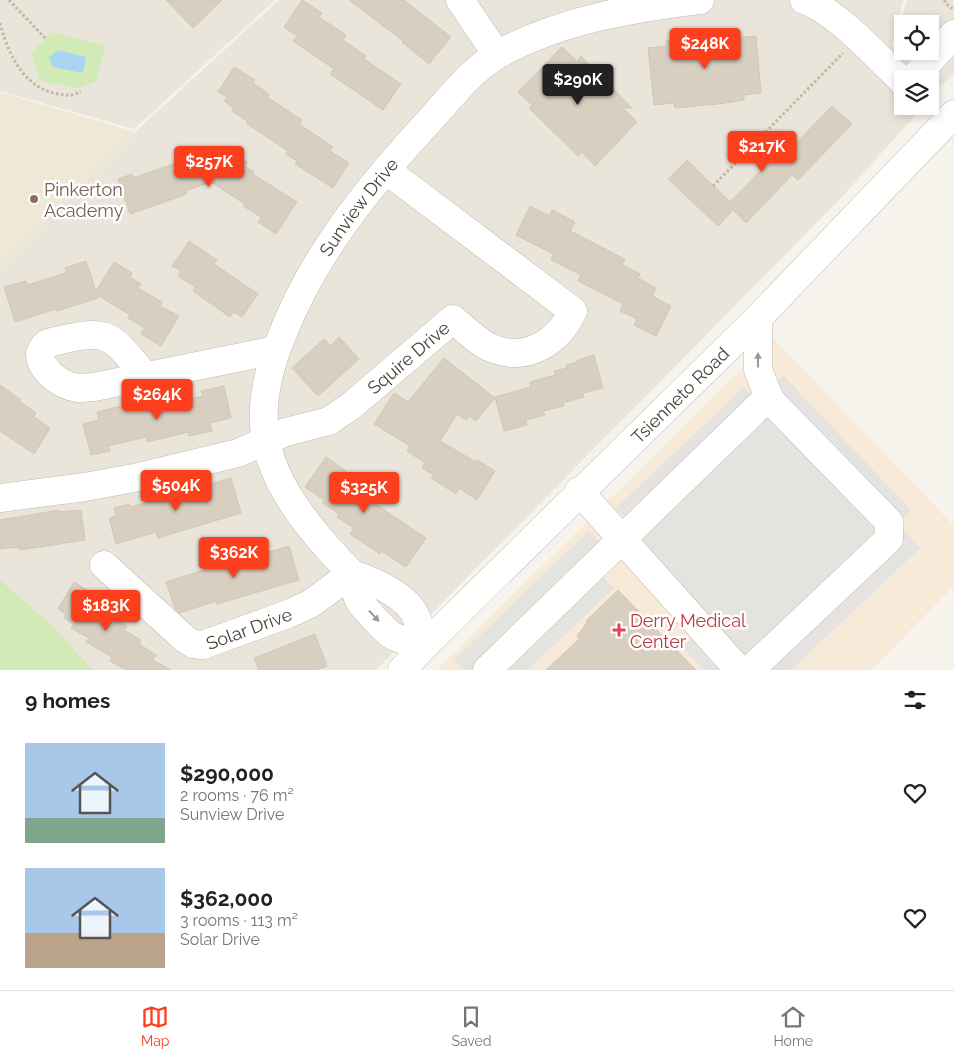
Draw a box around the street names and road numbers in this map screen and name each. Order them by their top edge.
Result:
street label: Sunview Drive [315,153,402,260]
street label: Squire Drive [363,316,454,398]
street label: Tsienneto Road [627,342,733,447]
street label: Solar Drive [203,603,295,654]

